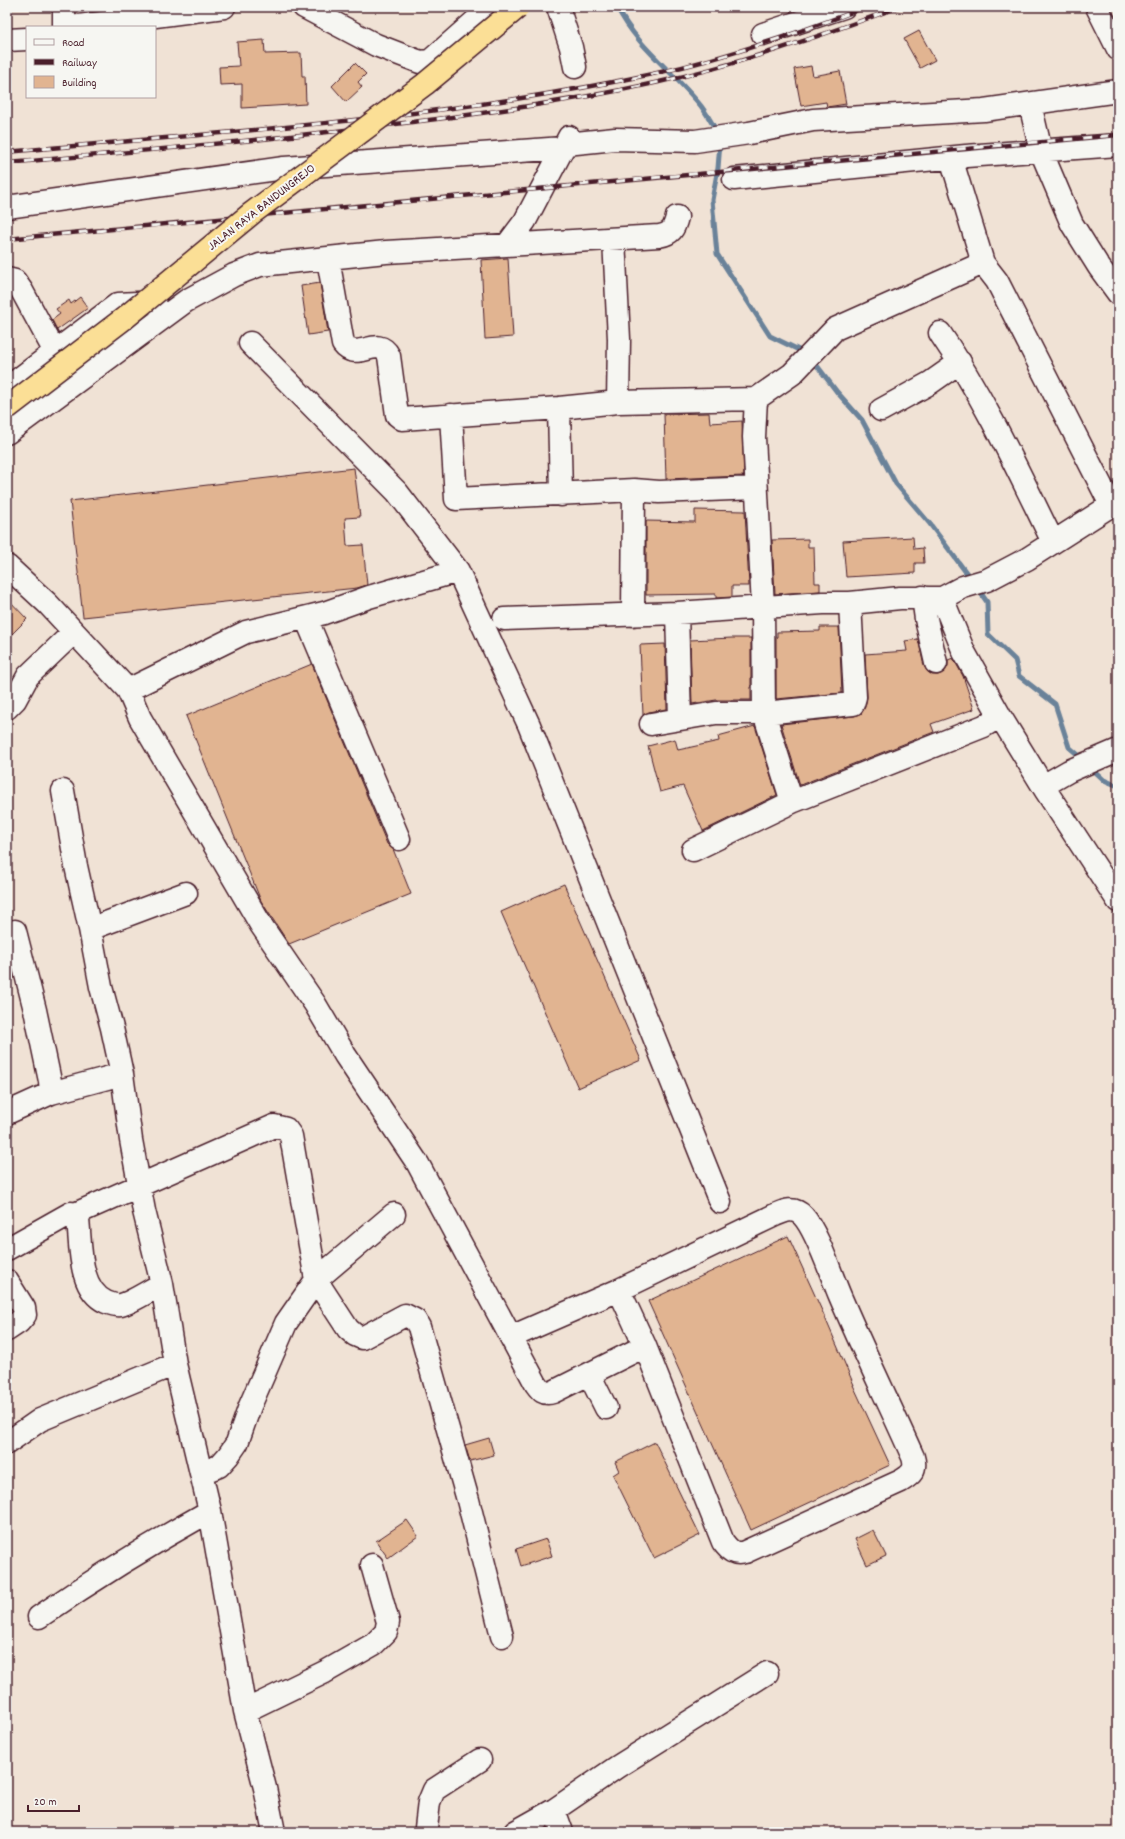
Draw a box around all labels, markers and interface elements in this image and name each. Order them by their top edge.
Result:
legend [26,26,156,98]
text: Road [62,35,84,52]
text: Railway [62,55,98,72]
text: Building [62,75,97,92]
street label: JALAN RAYA BANDUNGREJO [204,160,320,256]
scale bar [28,1787,79,1813]
text: 20 m [34,1794,57,1811]

